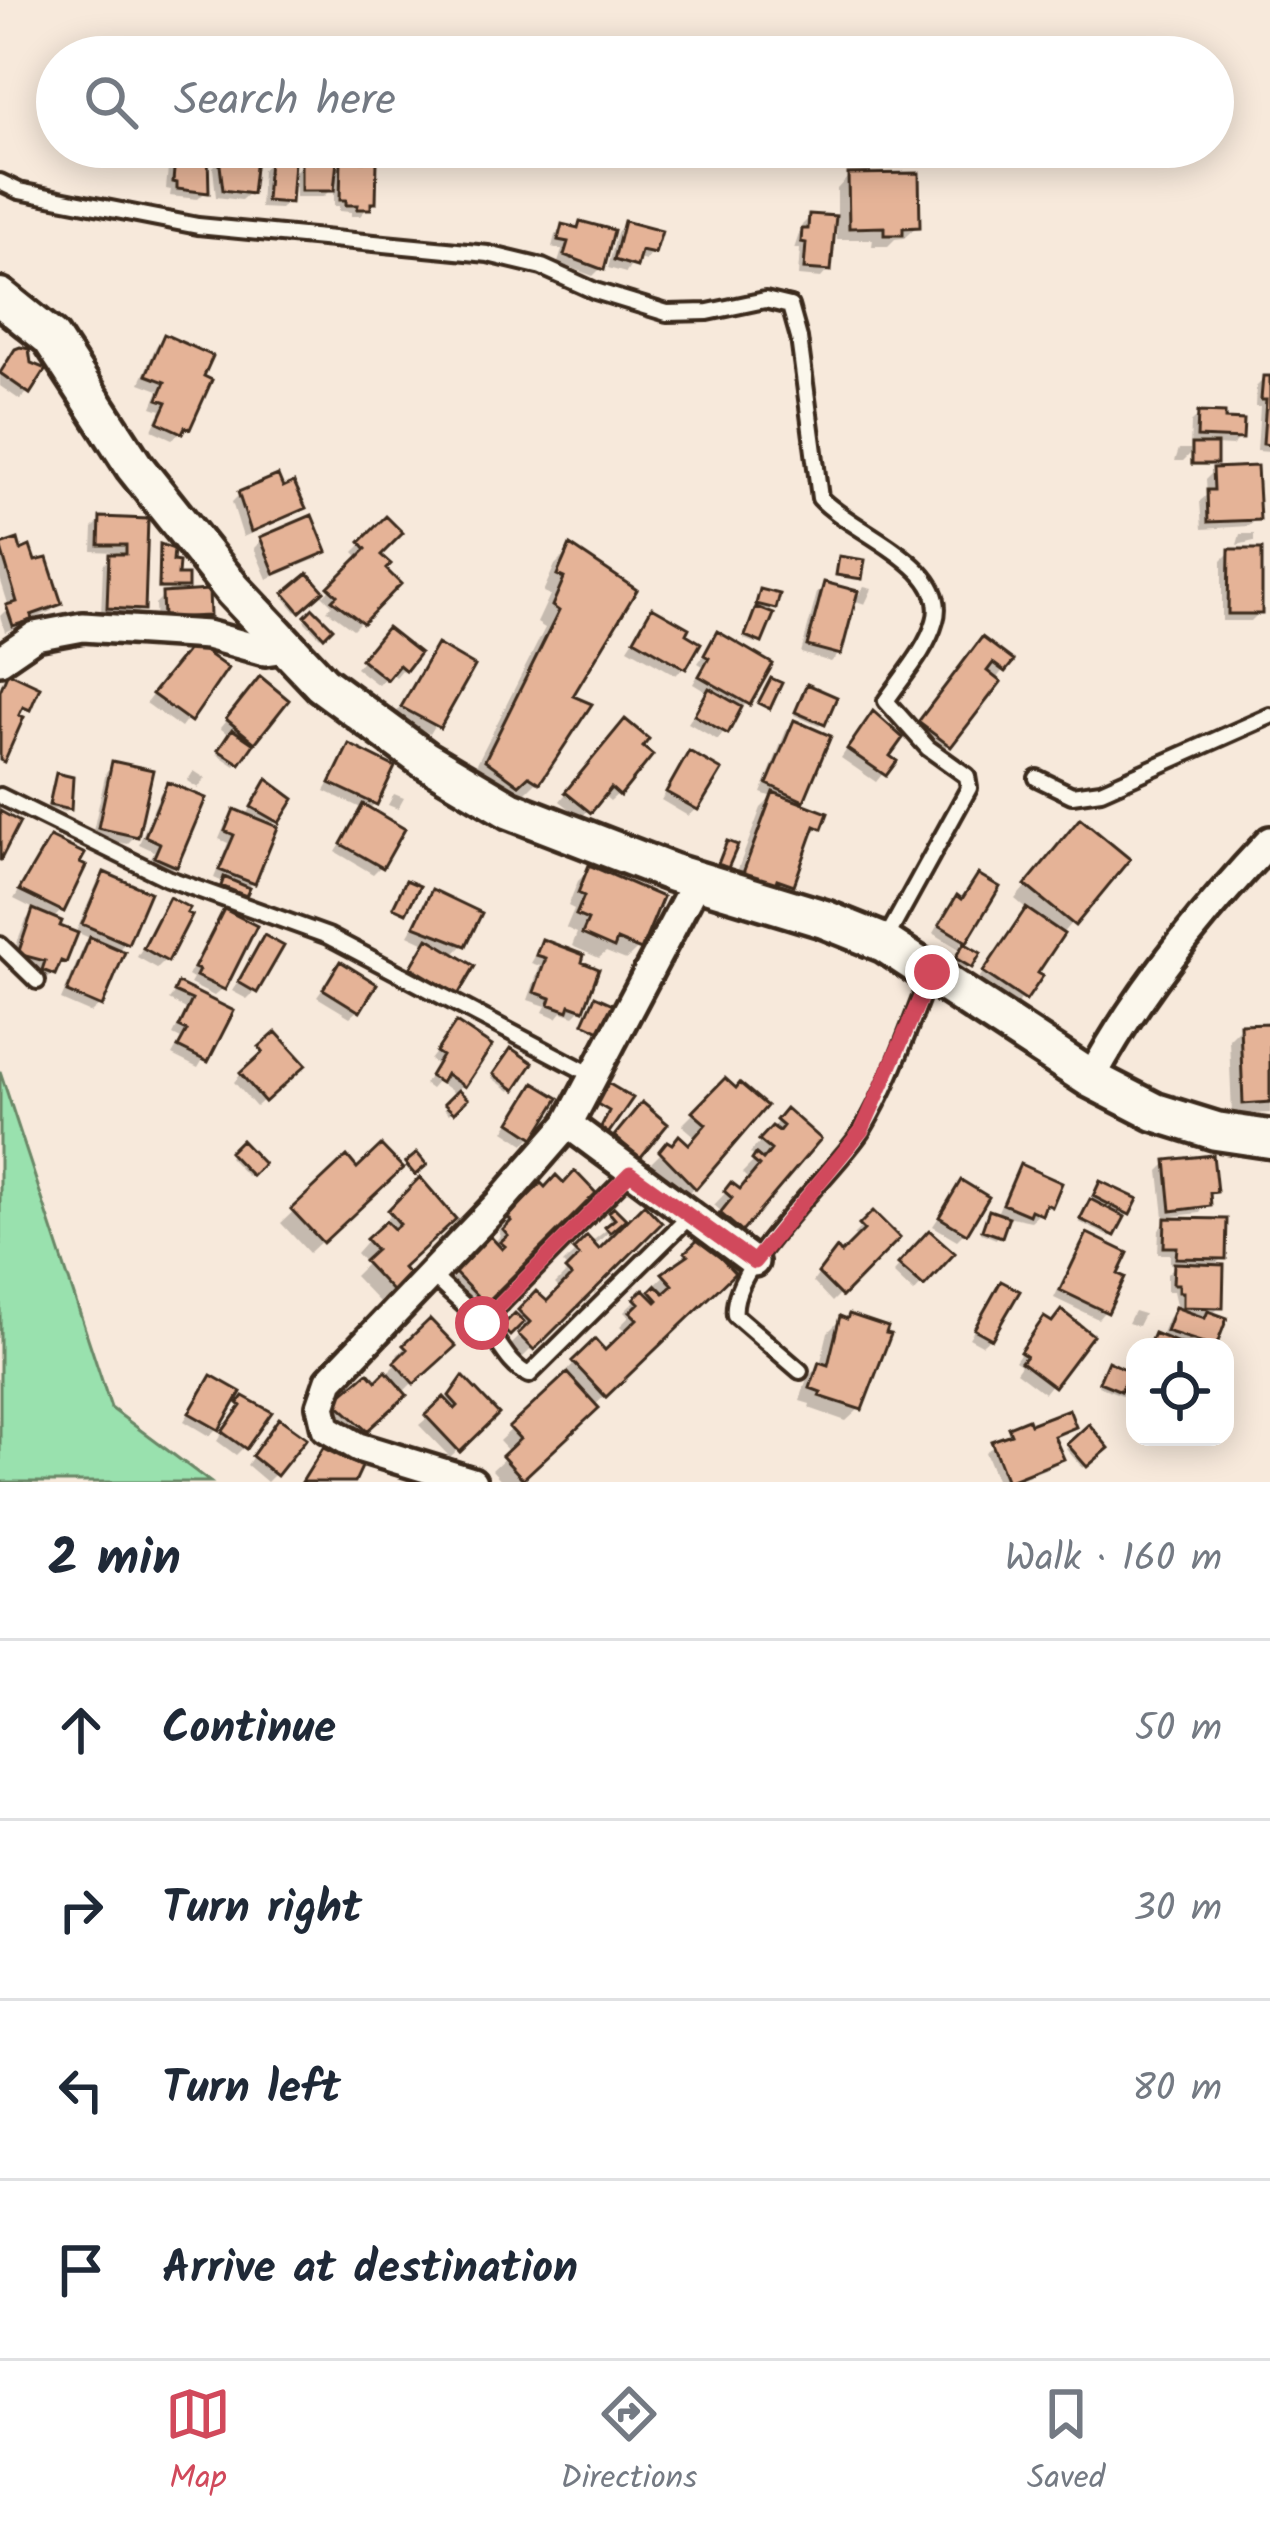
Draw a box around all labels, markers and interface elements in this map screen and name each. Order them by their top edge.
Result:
search box [36,36,1234,168]
text: Search here [174,66,396,138]
icon: search [78,69,144,135]
route end [905,945,959,999]
route start [455,1296,509,1350]
map controls [1126,1338,1234,1446]
button: locate [1126,1338,1234,1446]
text: 2 min [48,1520,181,1601]
text: Walk · 160 m [1005,1529,1222,1591]
text: Continue [162,1694,336,1766]
icon: ahead [48,1697,114,1763]
text: 50 m [1135,1699,1222,1761]
text: Turn right [162,1874,362,1946]
icon: right [48,1877,114,1943]
text: 30 m [1134,1879,1222,1941]
text: Turn left [162,2054,341,2126]
icon: left [48,2057,114,2123]
text: 80 m [1132,2059,1222,2121]
text: Arrive at destination [162,2234,578,2306]
icon: arrive [48,2237,114,2303]
tab: Map [165,2381,231,2506]
tab: Directions [560,2381,697,2506]
tab: Saved [1027,2381,1105,2506]

